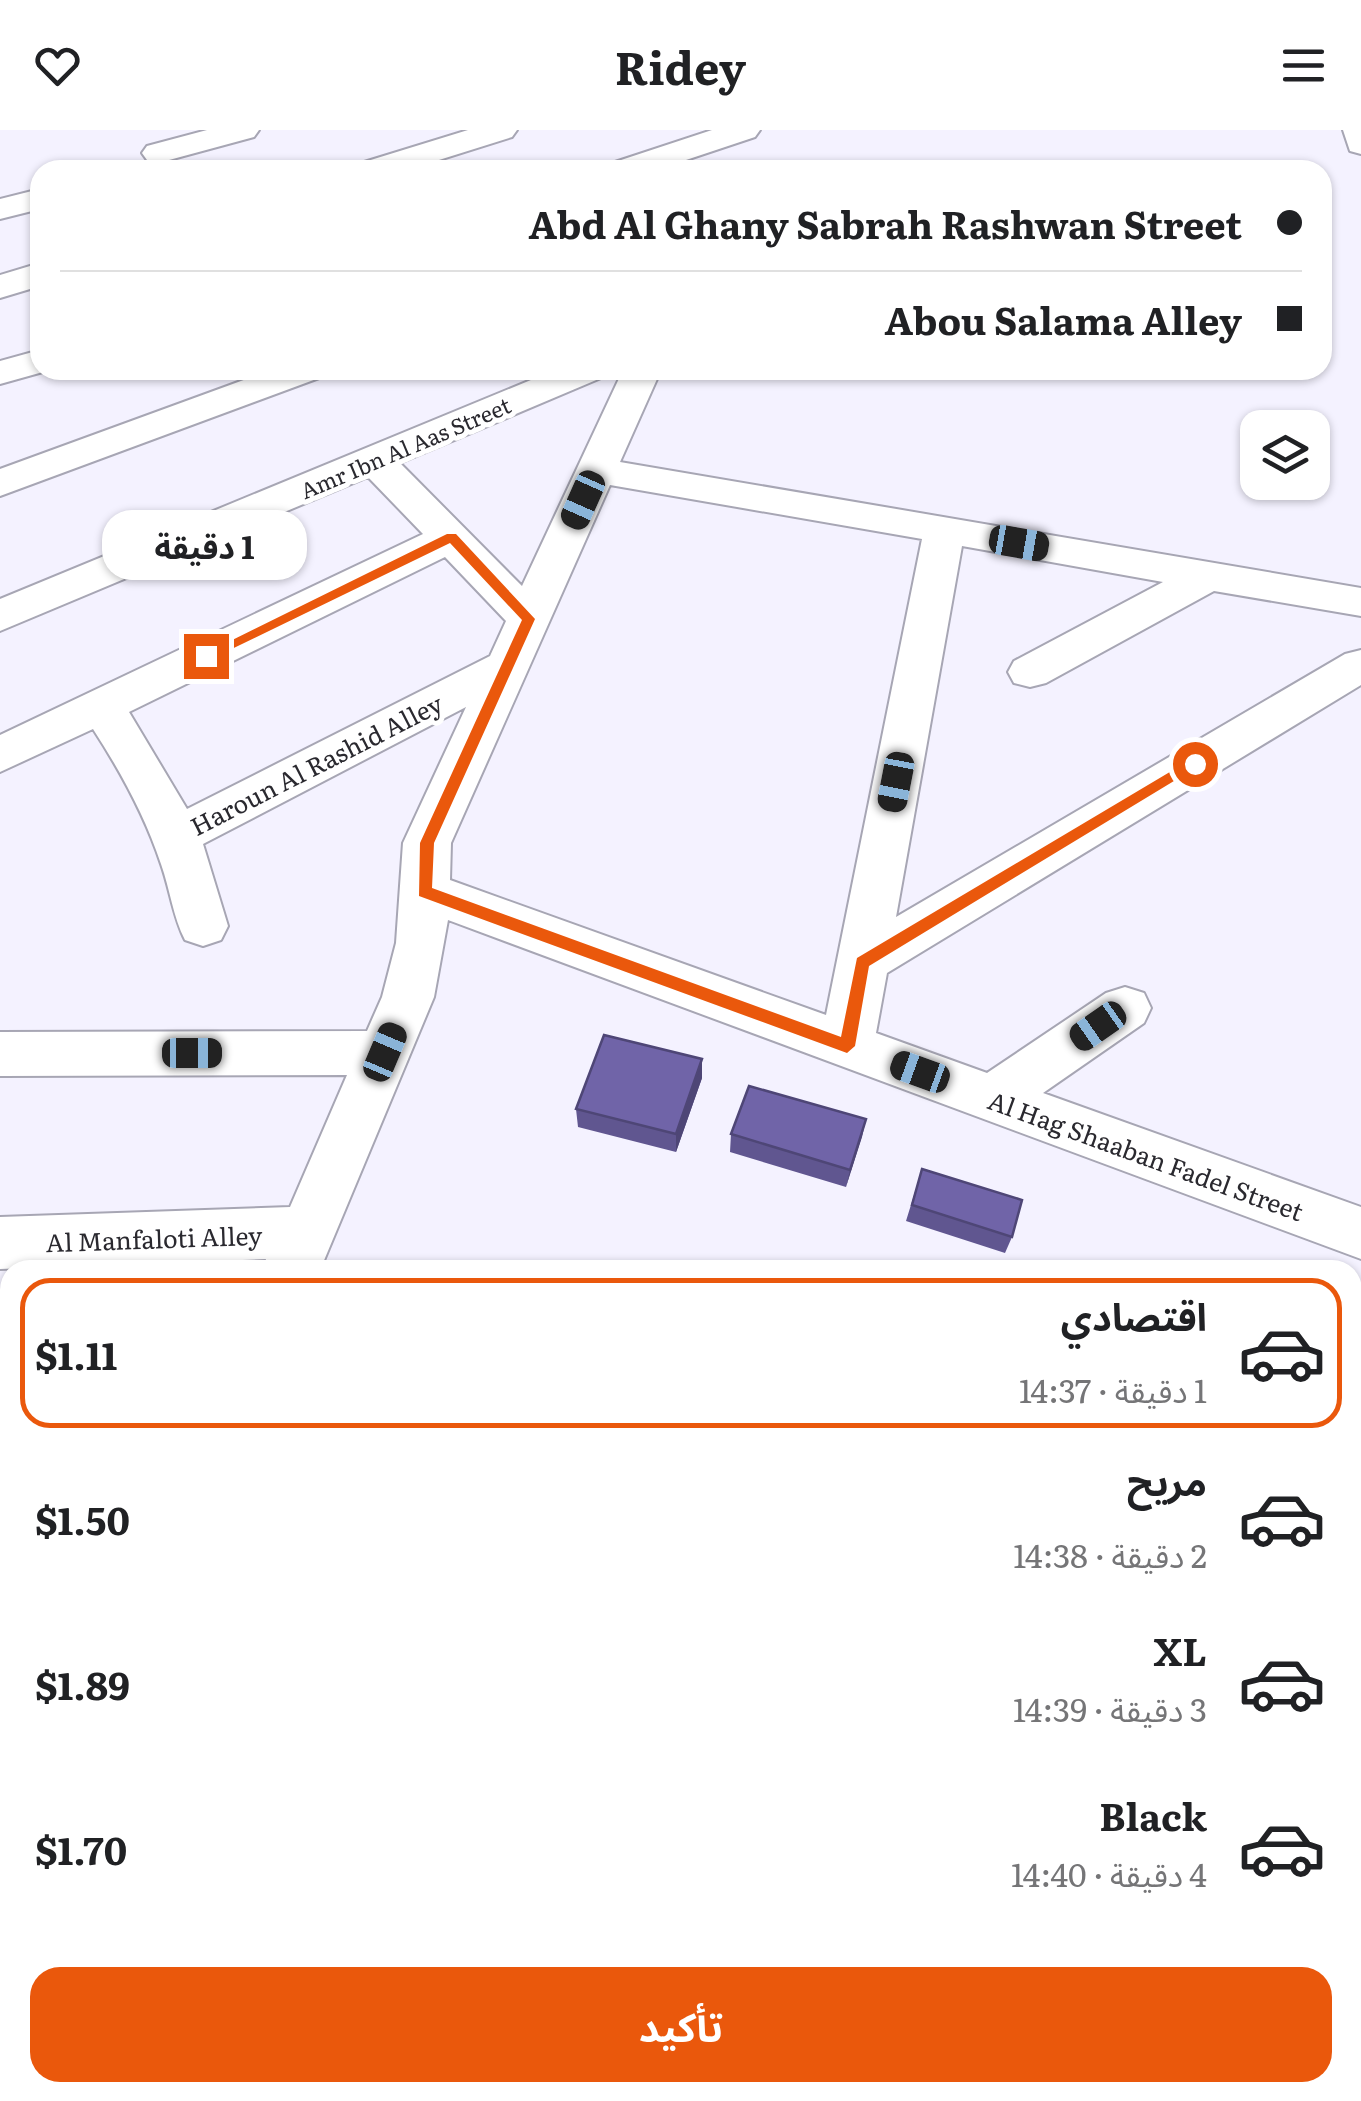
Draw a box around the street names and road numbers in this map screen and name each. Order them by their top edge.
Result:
street label: Amr Ibn Al Aas Street [295,388,515,506]
street label: Haroun Al Rashid Alley [183,684,449,844]
street label: Al Hag Shaaban Fadel Street [983,1081,1309,1229]
street label: Al Manfaloti Alley [45,1216,264,1260]

